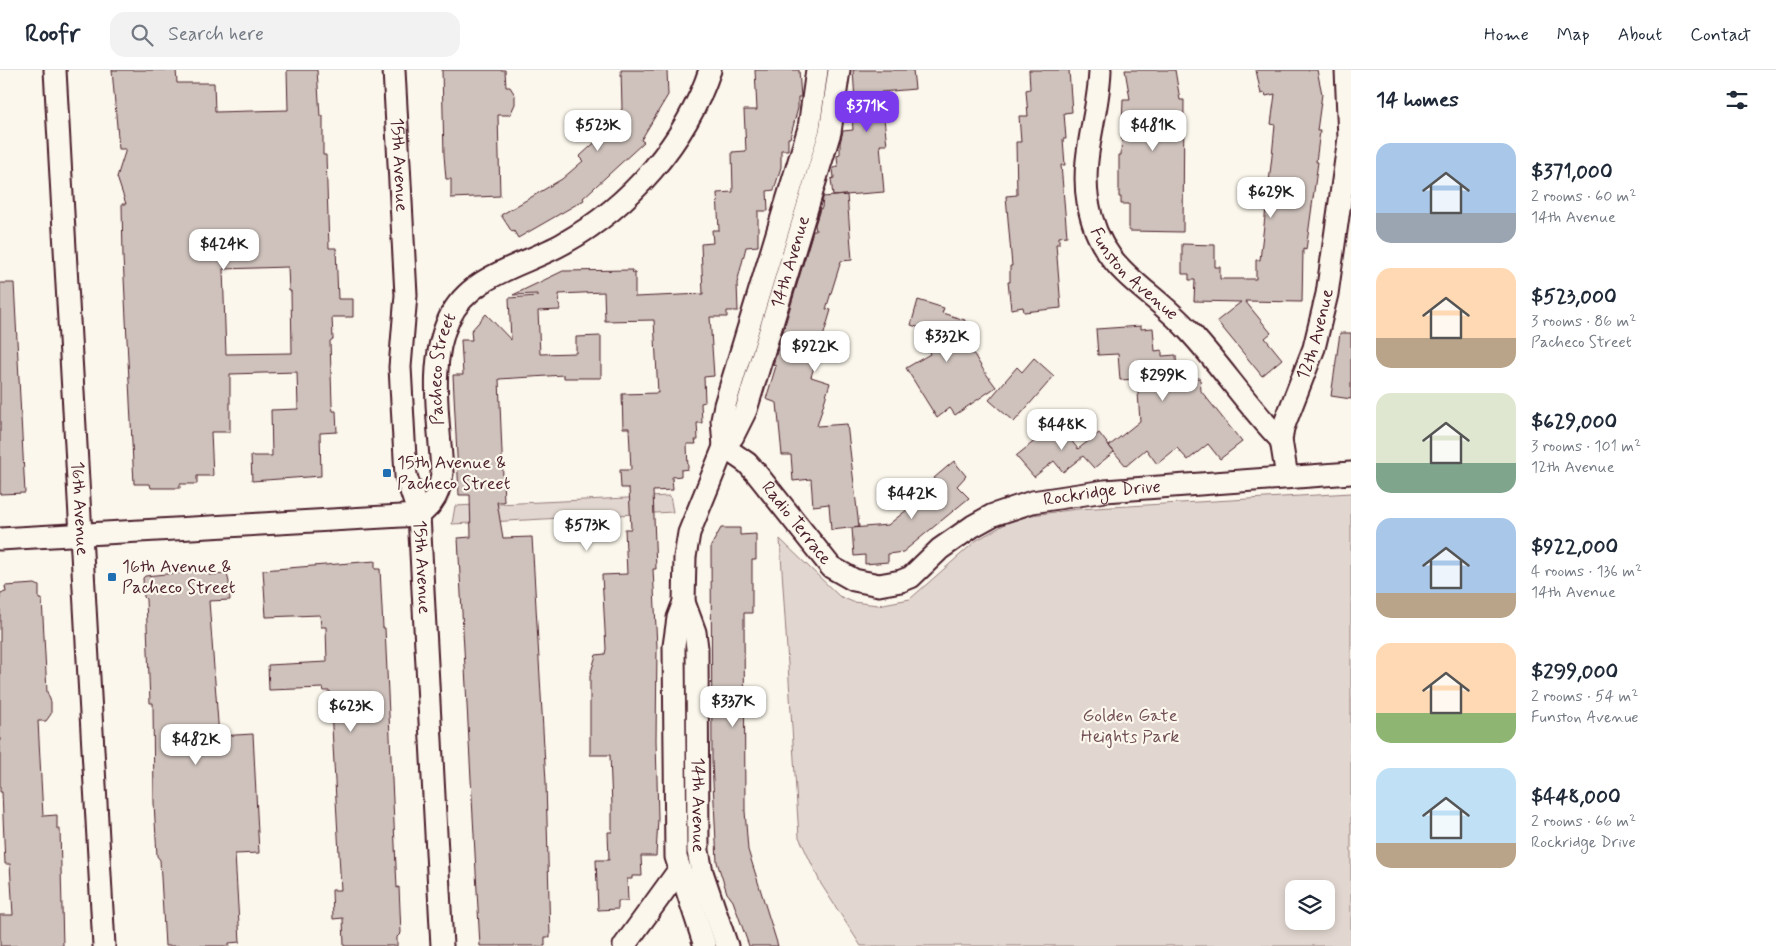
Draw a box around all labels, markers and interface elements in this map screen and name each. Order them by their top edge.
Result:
search box [110,12,460,57]
text: Roofr [25,19,80,50]
icon: search [128,21,156,49]
text: Search here [168,22,264,47]
text: Home [1484,23,1529,47]
text: Map [1557,23,1590,47]
text: About [1618,23,1662,47]
text: Contact [1690,23,1751,47]
text: 14 homes [1376,86,1459,114]
icon: filters [1723,86,1751,114]
pin: $371K [832,90,902,133]
text: $371K [846,96,888,117]
pin: $523K [563,109,633,152]
pin: $481K [1118,109,1188,152]
text: $523K [575,115,621,136]
text: $481K [1130,115,1176,136]
street label: 15th Avenue [385,117,414,213]
text: $371,000 [1531,158,1613,186]
icon: home [1416,163,1476,223]
pin: $629K [1236,176,1306,219]
text: $629K [1248,182,1294,203]
text: 2 rooms · 60 m² [1531,186,1636,207]
text: 14th Avenue [1531,207,1616,228]
street label: 14th Avenue [765,213,816,311]
street label: Funston Avenue [1084,224,1183,326]
pin: $424K [189,228,259,271]
text: $424K [200,234,248,255]
text: $523,000 [1531,283,1617,311]
street label: 12th Avenue [1291,287,1340,384]
icon: home [1416,288,1476,348]
street label: Pacheco Street [424,308,462,426]
text: 3 rooms · 86 m² [1531,311,1636,332]
pin: $332K [912,320,982,363]
text: $332K [925,326,969,347]
pin: $922K [780,330,850,373]
text: Pacheco Street [1531,332,1632,353]
text: $922K [792,336,838,357]
pin: $299K [1128,360,1198,402]
text: $299K [1140,365,1186,386]
pin: $448K [1027,408,1097,451]
text: $629,000 [1531,408,1617,436]
icon: home [1416,413,1476,473]
text: $448K [1038,414,1086,435]
text: 3 rooms · 101 m² [1531,436,1641,457]
place label: 15th Avenue & Pacheco Street [397,451,511,496]
text: 12th Avenue [1531,457,1615,478]
street label: 16th Avenue [65,460,94,556]
marker: 15th Avenue & Pacheco Street [381,467,393,479]
street label: Rockridge Drive [1042,475,1162,512]
street label: Radio Terrace [756,476,837,570]
pin: $442K [877,478,947,520]
text: $442K [887,483,937,504]
pin: $573K [552,510,622,552]
text: $573K [565,515,609,536]
street label: 15th Avenue [407,519,436,615]
text: $922,000 [1531,533,1618,561]
icon: home [1416,538,1476,598]
place label: 16th Avenue & Pacheco Street [122,555,236,600]
text: 4 rooms · 136 m² [1531,561,1642,582]
marker: 16th Avenue & Pacheco Street [106,571,118,583]
text: 14th Avenue [1531,582,1616,603]
text: $299,000 [1531,658,1618,686]
icon: home [1416,663,1476,723]
pin: $337K [698,686,768,728]
text: 2 rooms · 54 m² [1531,686,1638,707]
pin: $623K [316,690,386,733]
text: $337K [711,691,755,712]
text: $623K [329,696,373,717]
park label: Golden Gate Heights Park [1081,704,1179,749]
text: Funston Avenue [1531,707,1639,728]
pin: $482K [161,724,231,766]
text: $482K [172,729,220,750]
street label: 14th Avenue [686,757,710,853]
text: $448,000 [1531,783,1621,811]
icon: home [1416,788,1476,848]
text: 2 rooms · 66 m² [1531,811,1636,832]
text: Rockridge Drive [1531,832,1636,853]
map controls [1285,880,1335,930]
button: layers [1285,880,1335,930]

